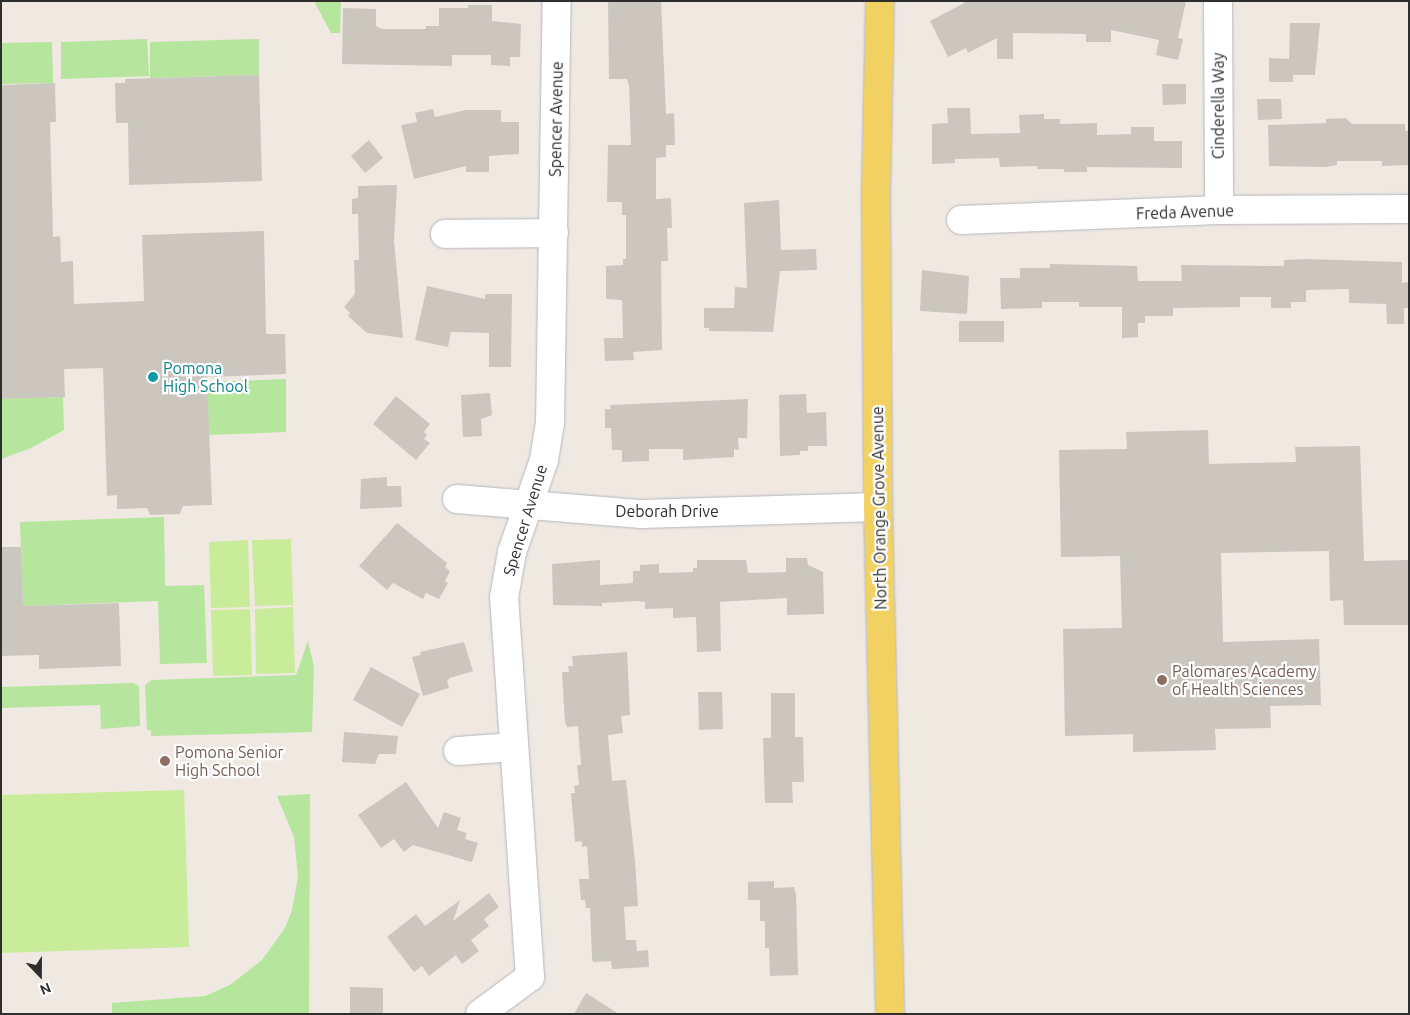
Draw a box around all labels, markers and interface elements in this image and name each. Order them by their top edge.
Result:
street label: Cinderella Way [1208,53,1228,159]
street label: Spencer Avenue [545,61,567,177]
street label: Freda Avenue [1136,201,1234,223]
place label: Pomona High School [163,358,248,396]
marker: Pomona High School [147,371,159,383]
street label: North Orange Grove Avenue [868,406,890,610]
street label: Spencer Avenue [499,462,551,578]
street label: Deborah Drive [615,501,719,521]
place label: Palomares Academy of Health Sciences [1172,661,1316,699]
marker: Palomares Academy of Health Sciences [1156,674,1168,686]
place label: Pomona Senior High School [175,742,284,780]
marker: Pomona Senior High School [159,755,171,767]
north arrow [15,950,65,1000]
text: N [38,980,53,998]

